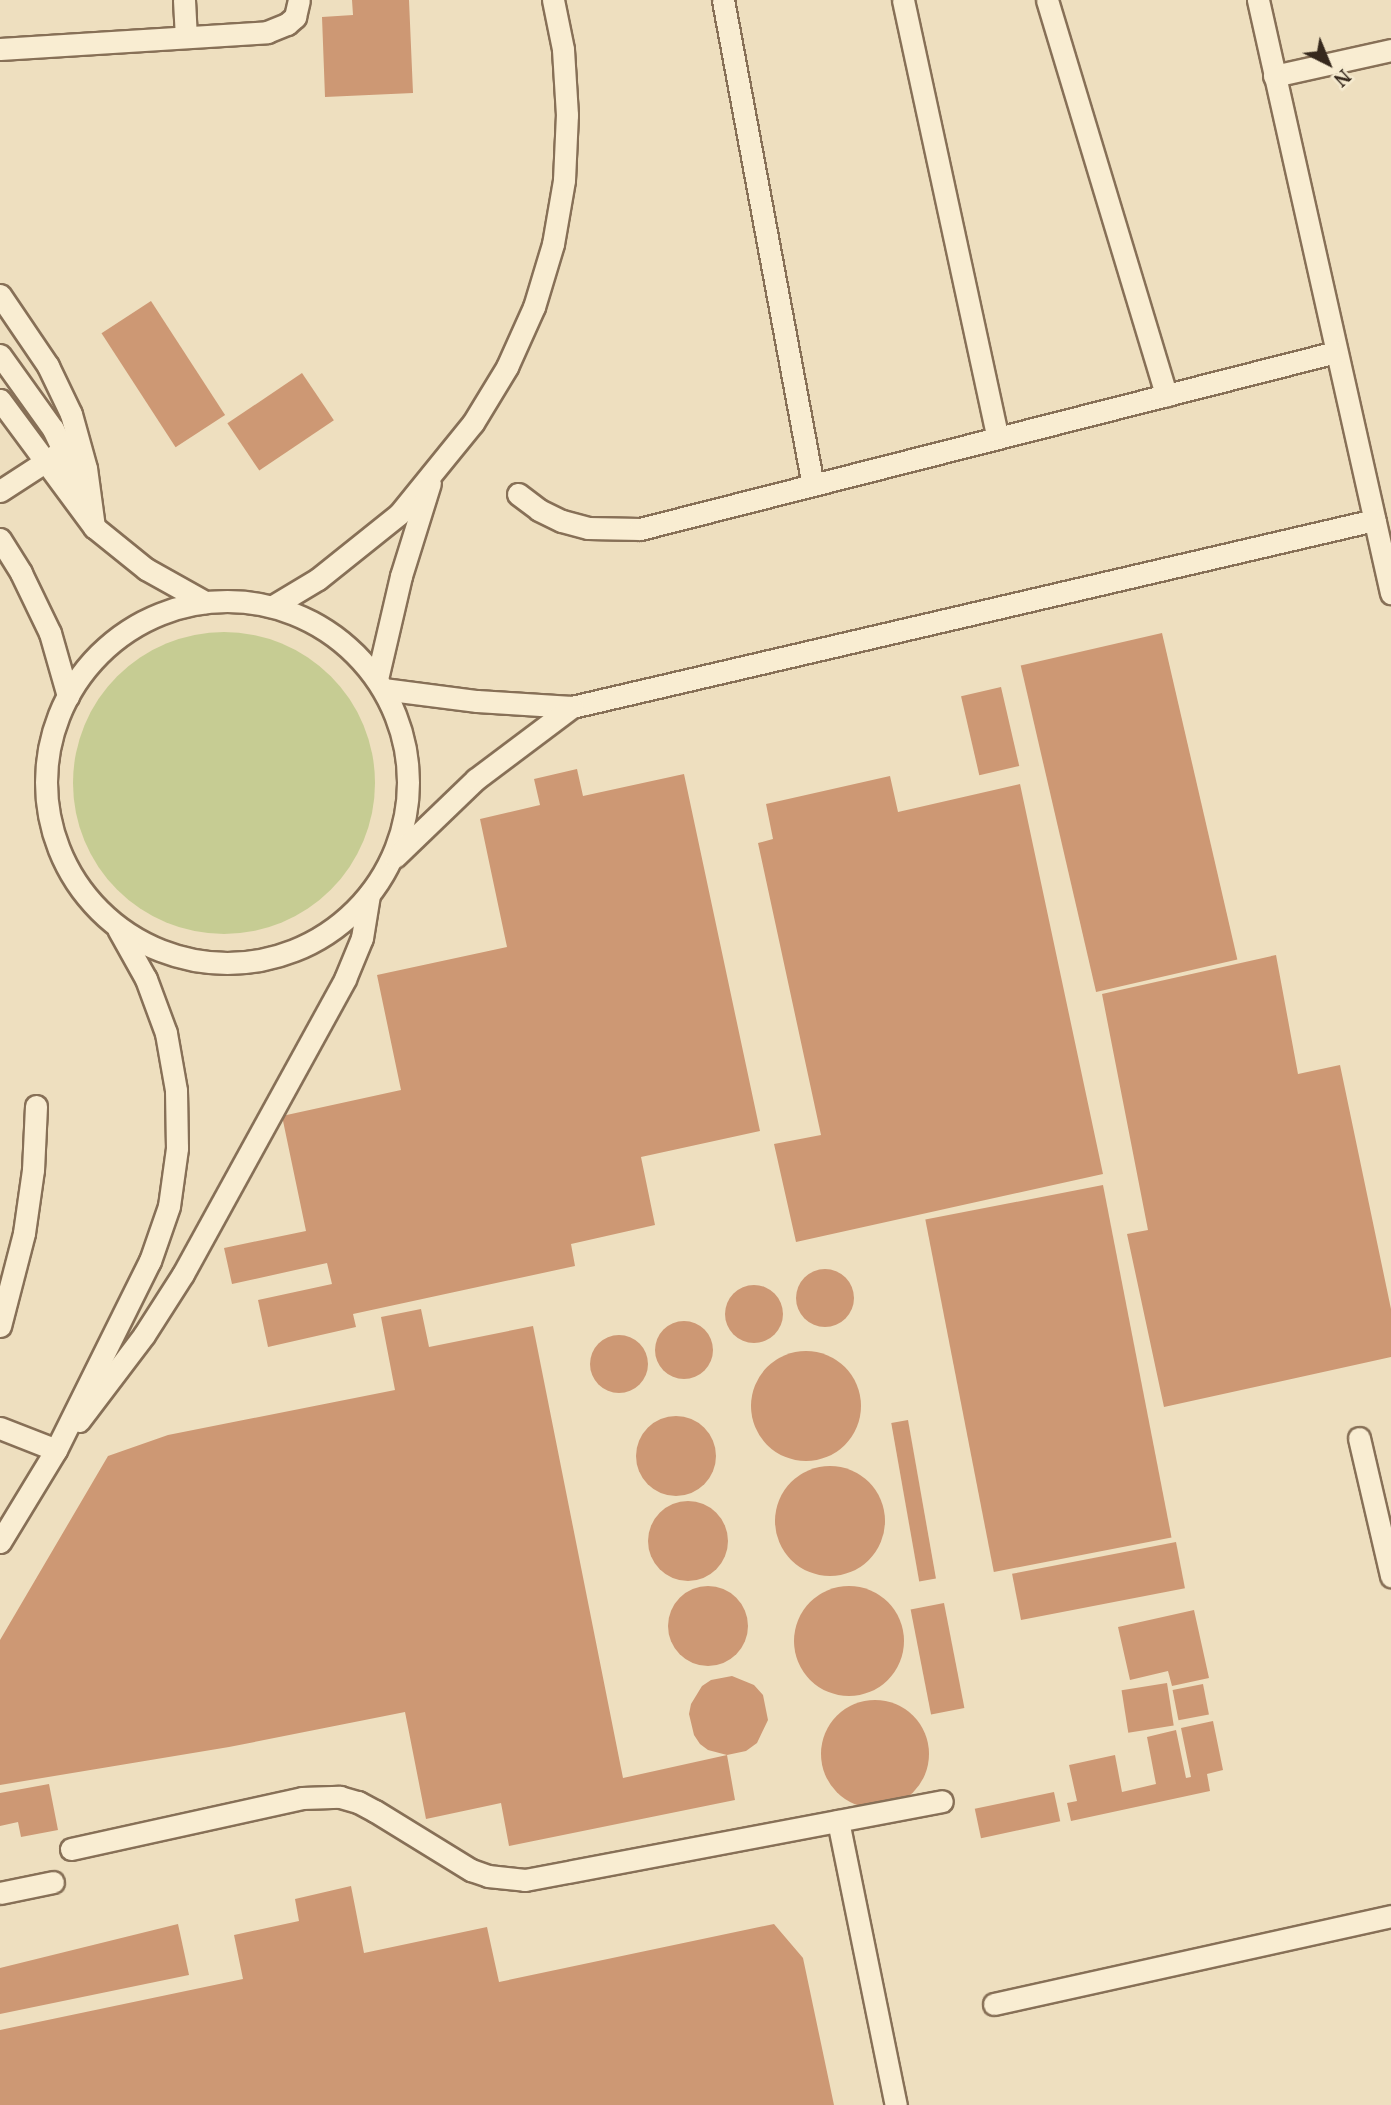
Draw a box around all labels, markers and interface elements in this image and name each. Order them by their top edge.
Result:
north arrow [1293,28,1363,98]
text: N [1329,65,1356,93]

